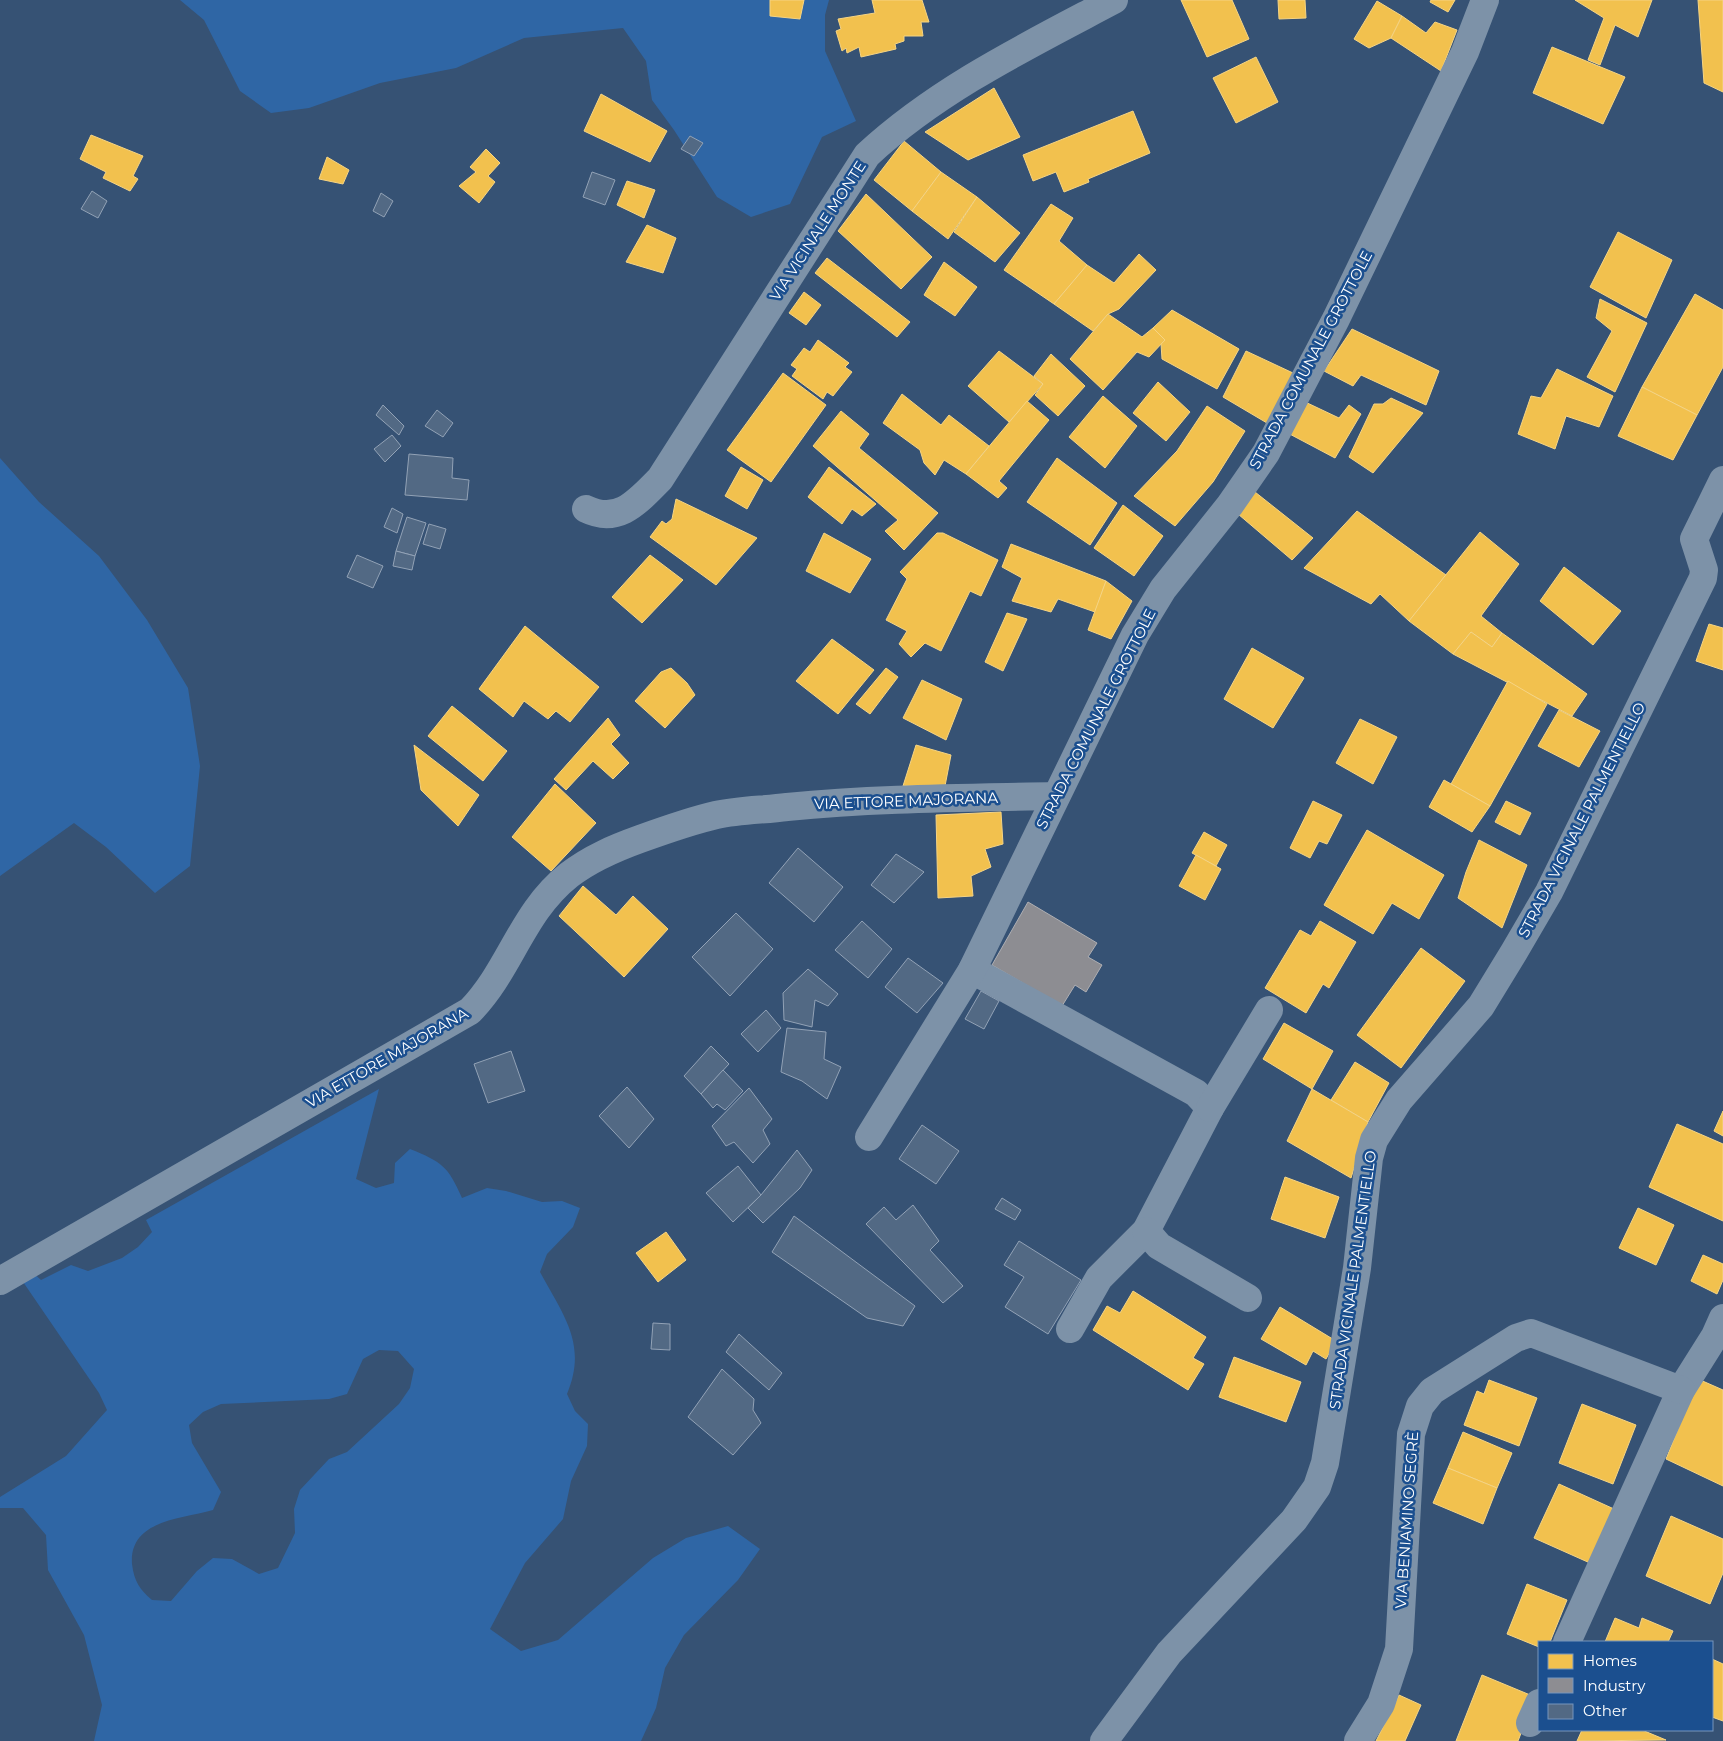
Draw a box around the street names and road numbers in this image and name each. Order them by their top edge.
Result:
street label: VIA VICINALE MONTE [765,157,870,304]
street label: STRADA COMUNALE GROTTOLE [1245,247,1376,472]
street label: STRADA COMUNALE GROTTOLE [1032,606,1160,832]
street label: STRADA VICINALE PALMENTIELLO [1514,699,1649,941]
street label: VIA ETTORE MAJORANA [814,788,999,813]
street label: VIA ETTORE MAJORANA [302,1003,471,1112]
street label: STRADA VICINALE PALMENTIELLO [1325,1149,1380,1411]
street label: VIA BENIAMINO SEGRÈ [1391,1431,1422,1609]

